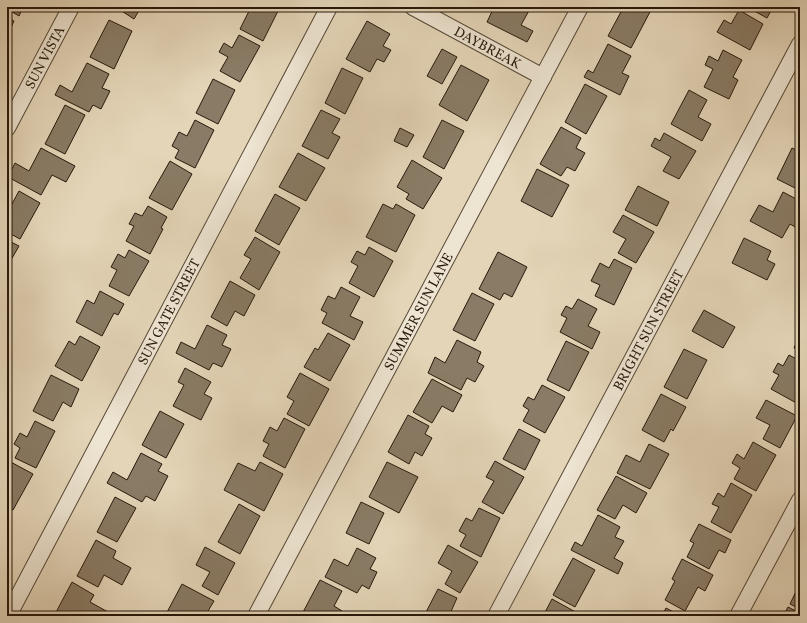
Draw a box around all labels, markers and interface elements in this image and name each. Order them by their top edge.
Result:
street label: SUN VISTA [21,23,70,93]
street label: DAYBREAK [450,23,524,75]
street label: SUMMER SUN LANE [380,250,459,374]
street label: SUN GATE STREET [134,256,206,369]
street label: BRIGHT SUN STREET [610,267,689,394]

